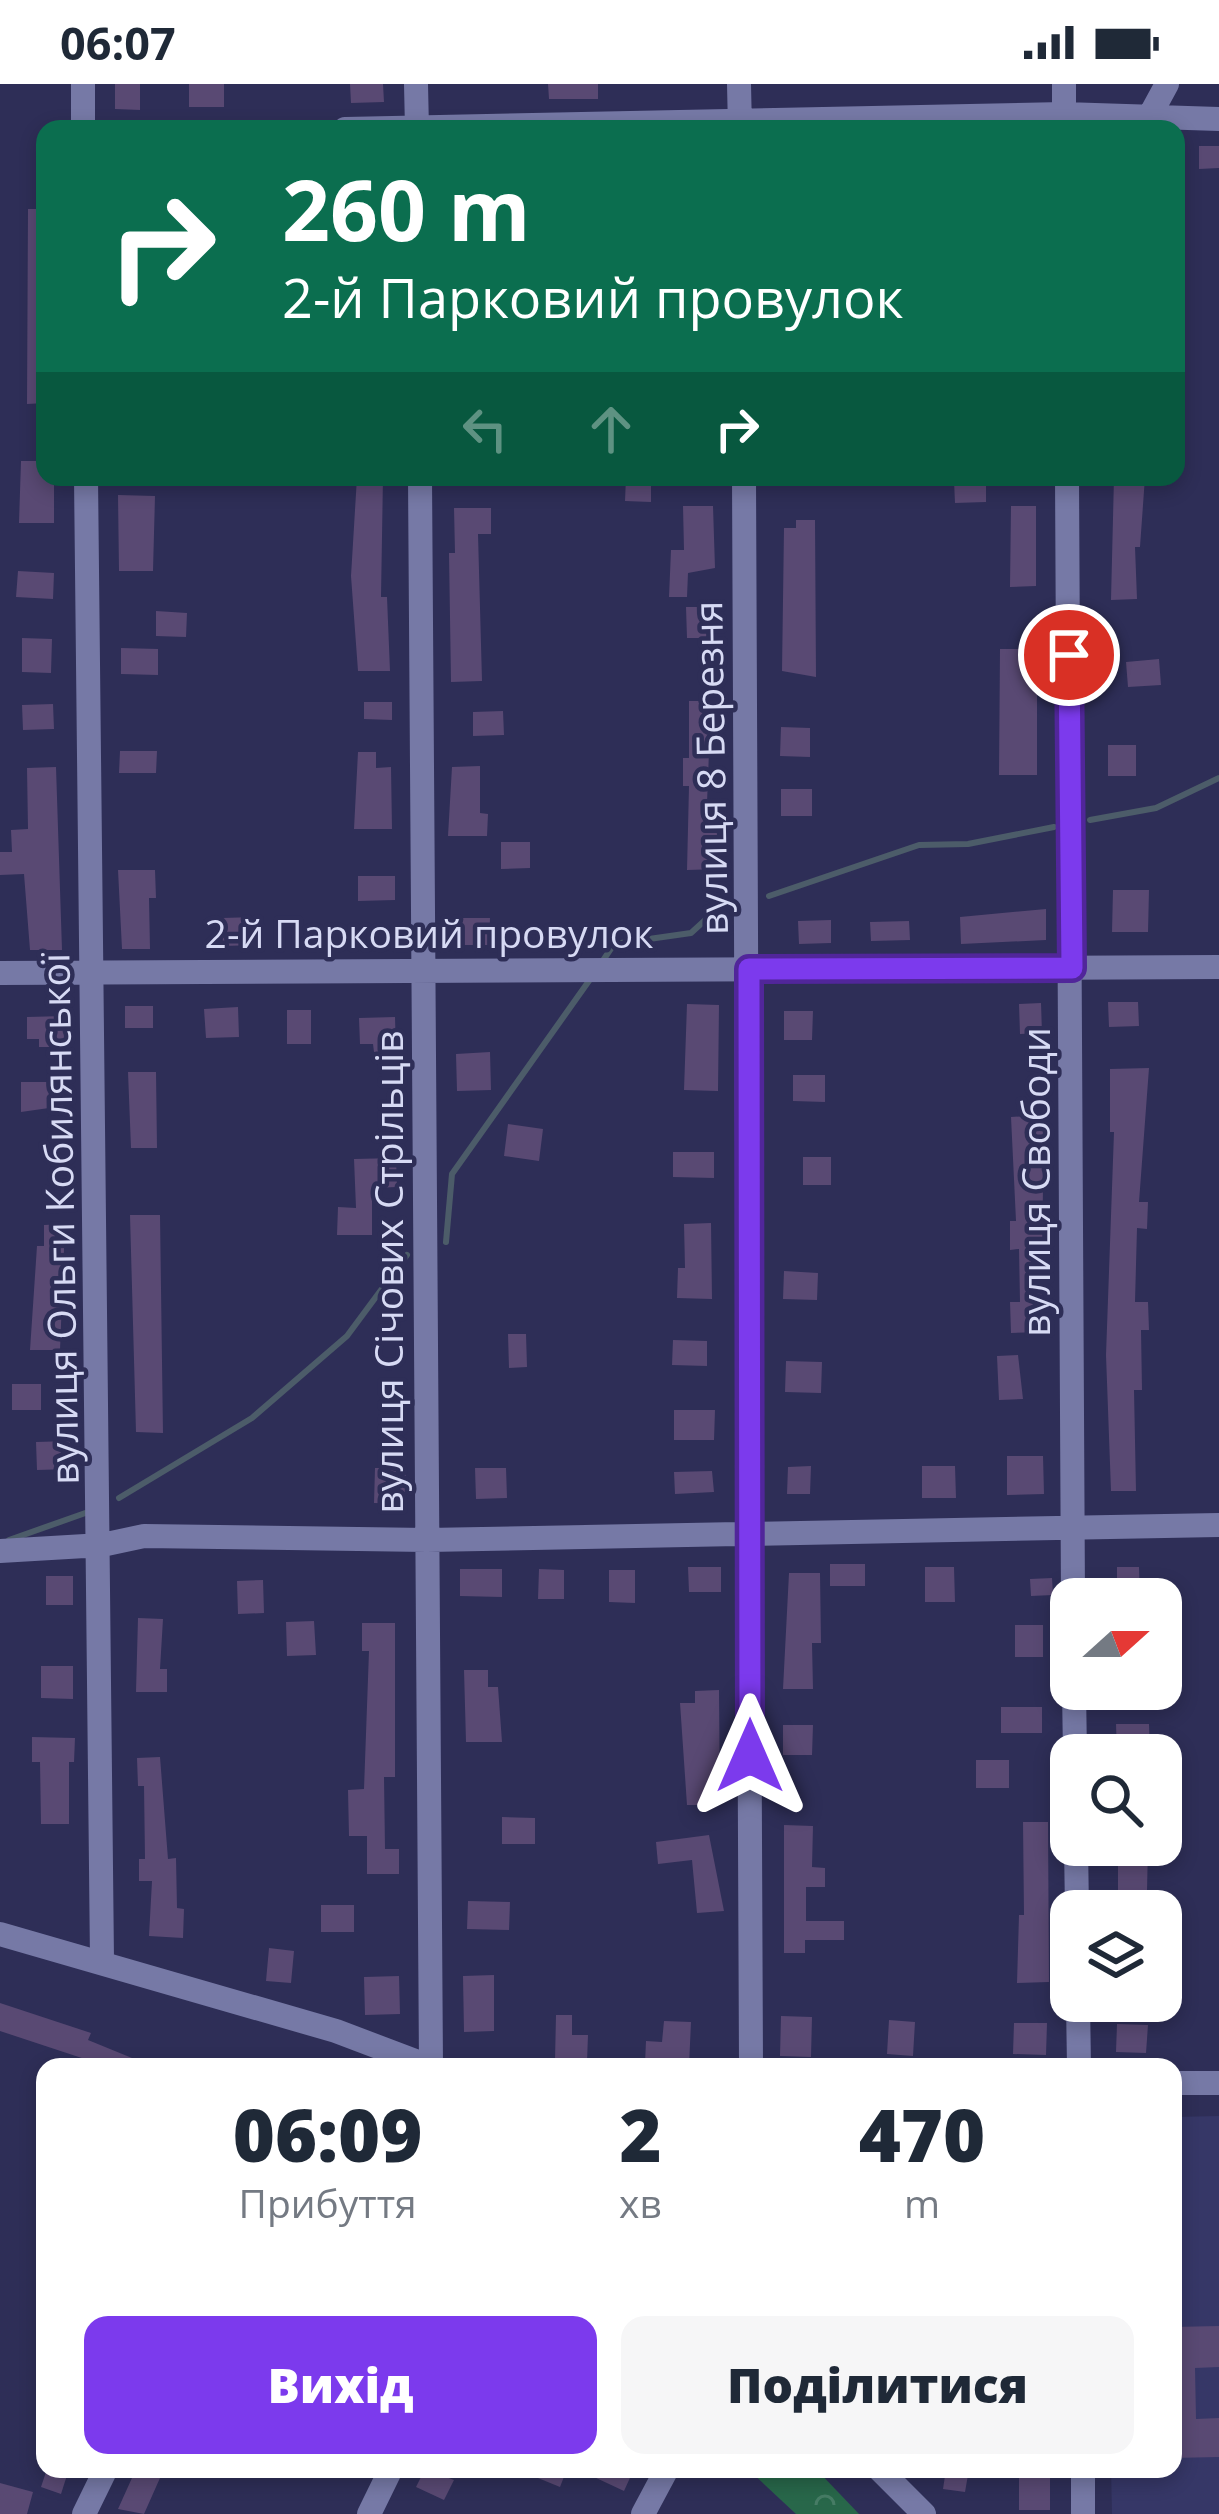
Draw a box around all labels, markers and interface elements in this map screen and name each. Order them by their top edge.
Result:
text: 06:07 [60,12,176,73]
text: 260 m [282,151,530,266]
icon: right [84,168,240,324]
text: 2-й Парковий провулок [282,260,903,334]
icon: left [452,396,518,462]
icon: ahead [578,396,644,462]
icon: right [704,396,770,462]
street label: вулиця 8 Березня [680,600,739,936]
pin [1018,604,1120,706]
icon: arrive [1036,622,1102,688]
street label: 2-й Парковий провулок [205,906,653,959]
street label: вулиця Ольги Кобилянської [27,952,90,1485]
street label: вулиця Свободи [1008,1027,1061,1337]
street label: вулиця Січових Стрільців [361,1030,414,1514]
north arrow [1050,1578,1182,1710]
map controls [1050,1578,1182,2022]
position arrow [687,1693,813,1819]
button: search [1050,1734,1182,1866]
button: layers [1050,1890,1182,2022]
text: 06:09 [233,2085,422,2183]
text: 2 [619,2085,662,2183]
text: 470 [859,2085,985,2183]
text: Прибуття [239,2176,417,2229]
text: хв [619,2176,662,2229]
text: m [904,2176,940,2229]
button: Вихід [84,2316,597,2454]
button: Поділитися [621,2316,1134,2454]

